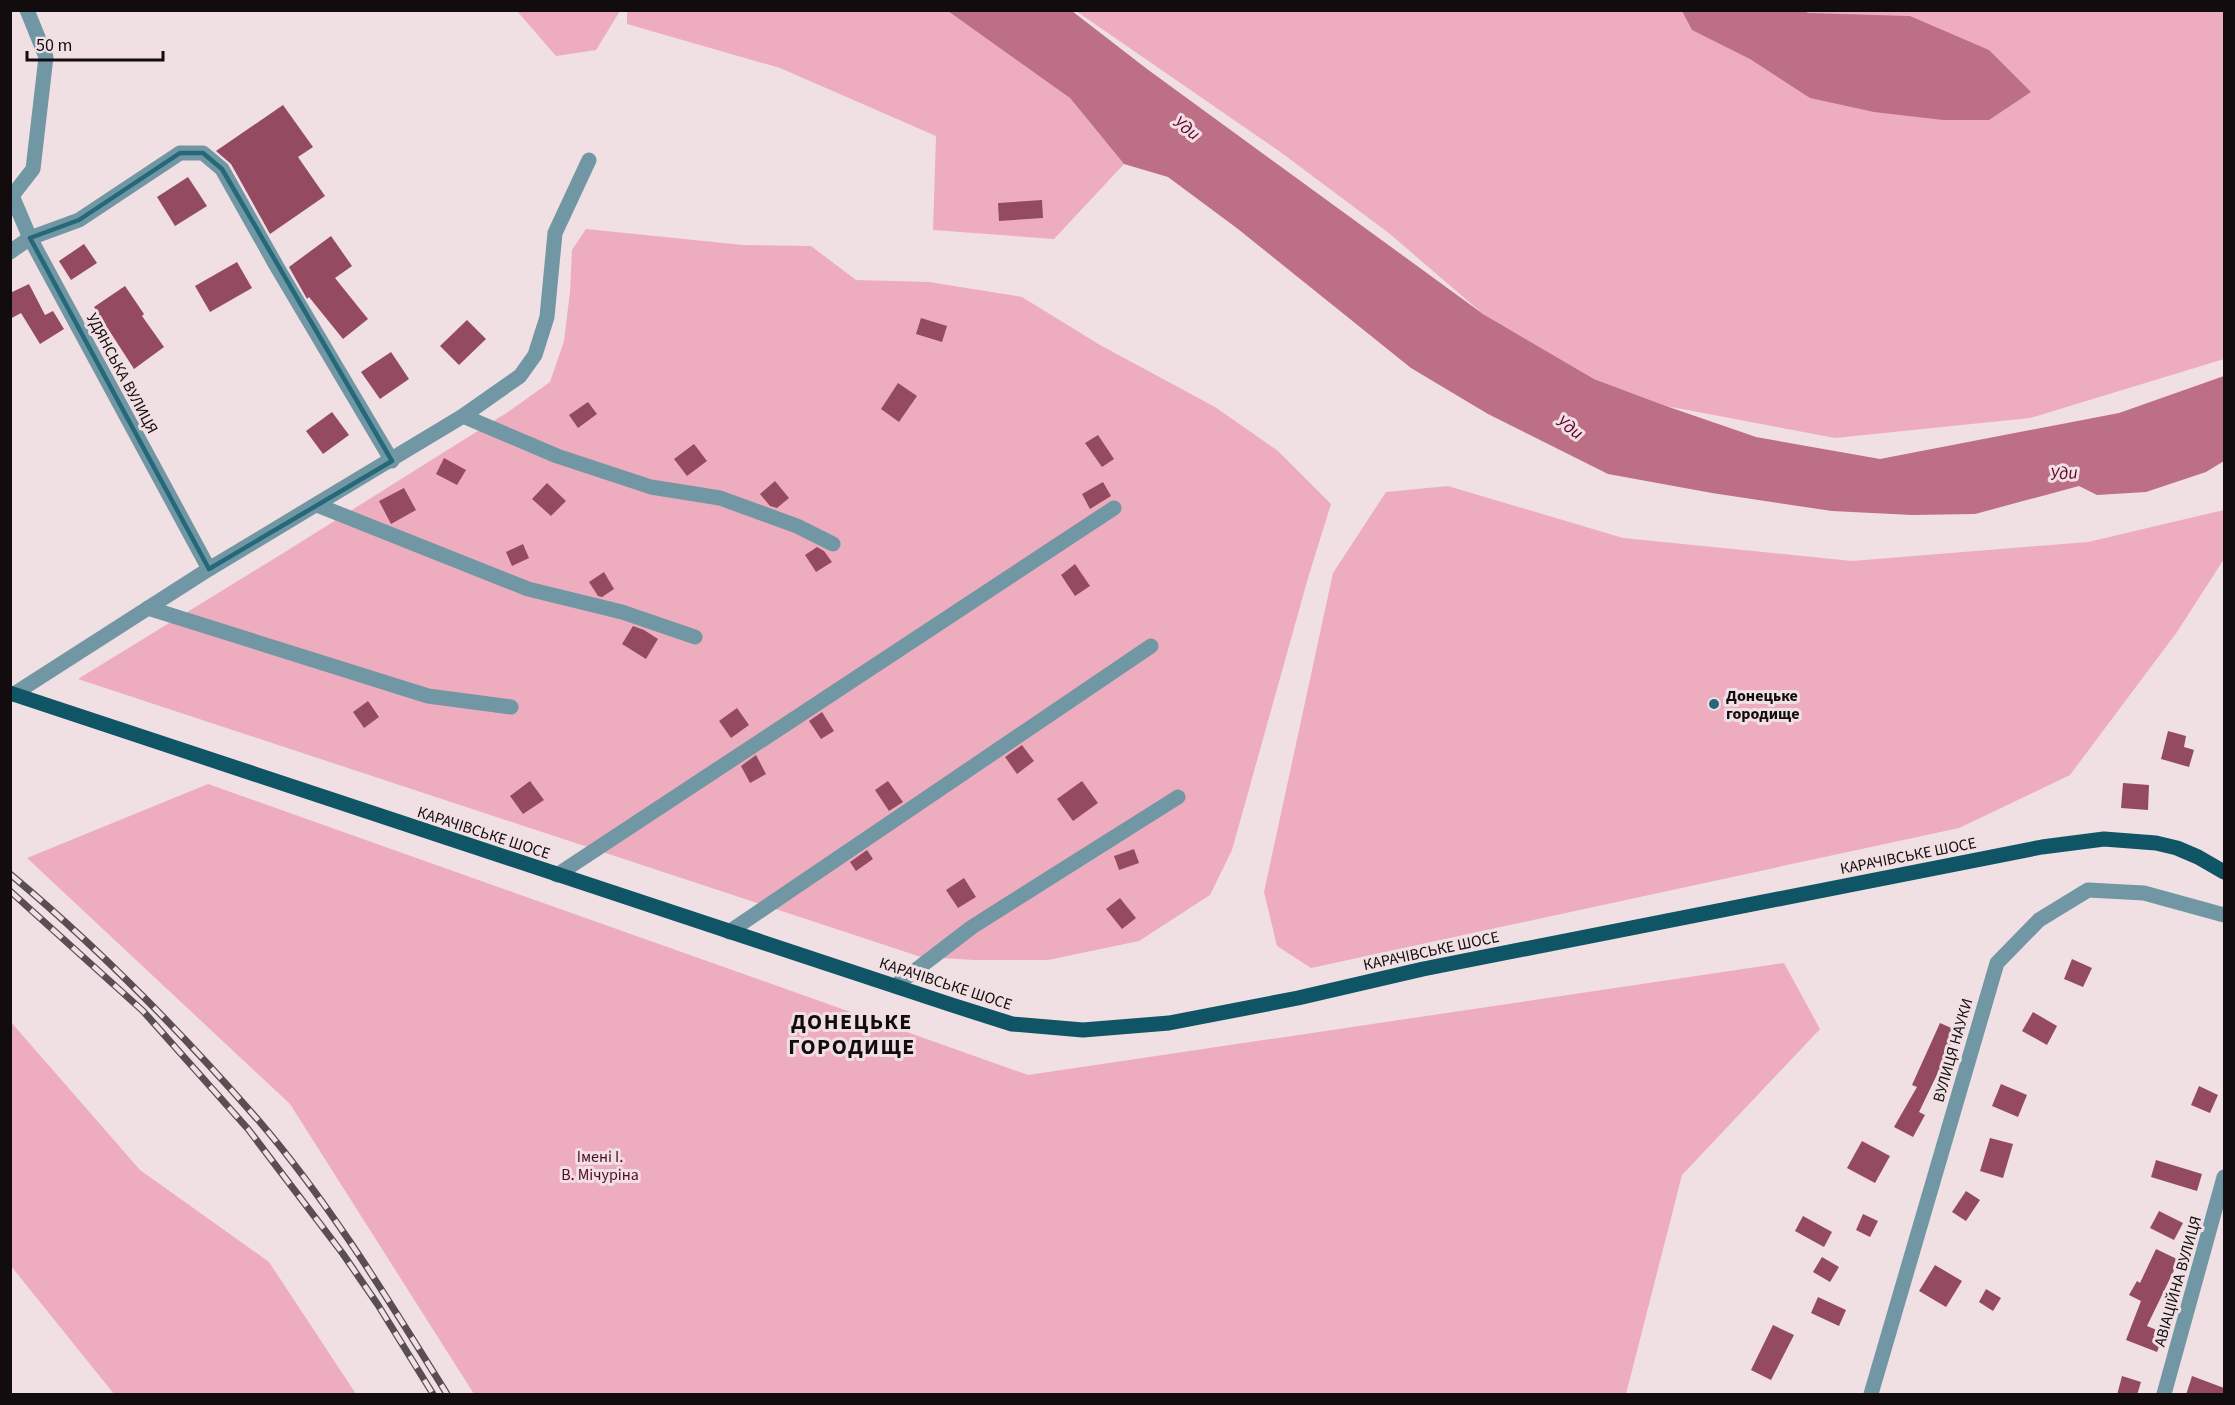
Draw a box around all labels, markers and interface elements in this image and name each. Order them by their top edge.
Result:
scale bar [27,24,164,62]
text: 50 m [36,33,72,58]
water label: Уди [1168,110,1205,147]
street label: УДЯНСЬКА ВУЛИЦЯ [81,309,163,438]
water label: Уди [1551,409,1588,446]
water label: Уди [2050,460,2078,487]
place label: Донецьке городище [1726,685,1800,725]
marker: Донецьке городище [1707,697,1721,711]
street label: КАРАЧІВСЬКЕ ШОСЕ [414,801,553,865]
street label: КАРАЧІВСЬКЕ ШОСЕ [1838,832,1978,880]
street label: КАРАЧІВСЬКЕ ШОСЕ [1361,926,1501,976]
street label: КАРАЧІВСЬКЕ ШОСЕ [876,952,1015,1016]
street label: ВУЛИЦЯ НАУКИ [1928,996,1978,1105]
district label: ДОНЕЦЬКЕ ГОРОДИЩЕ [788,1006,916,1063]
park label: Імені І. В. Мічуріна [561,1146,639,1186]
street label: АВІАЦІЙНА ВУЛИЦЯ [2149,1213,2207,1349]

